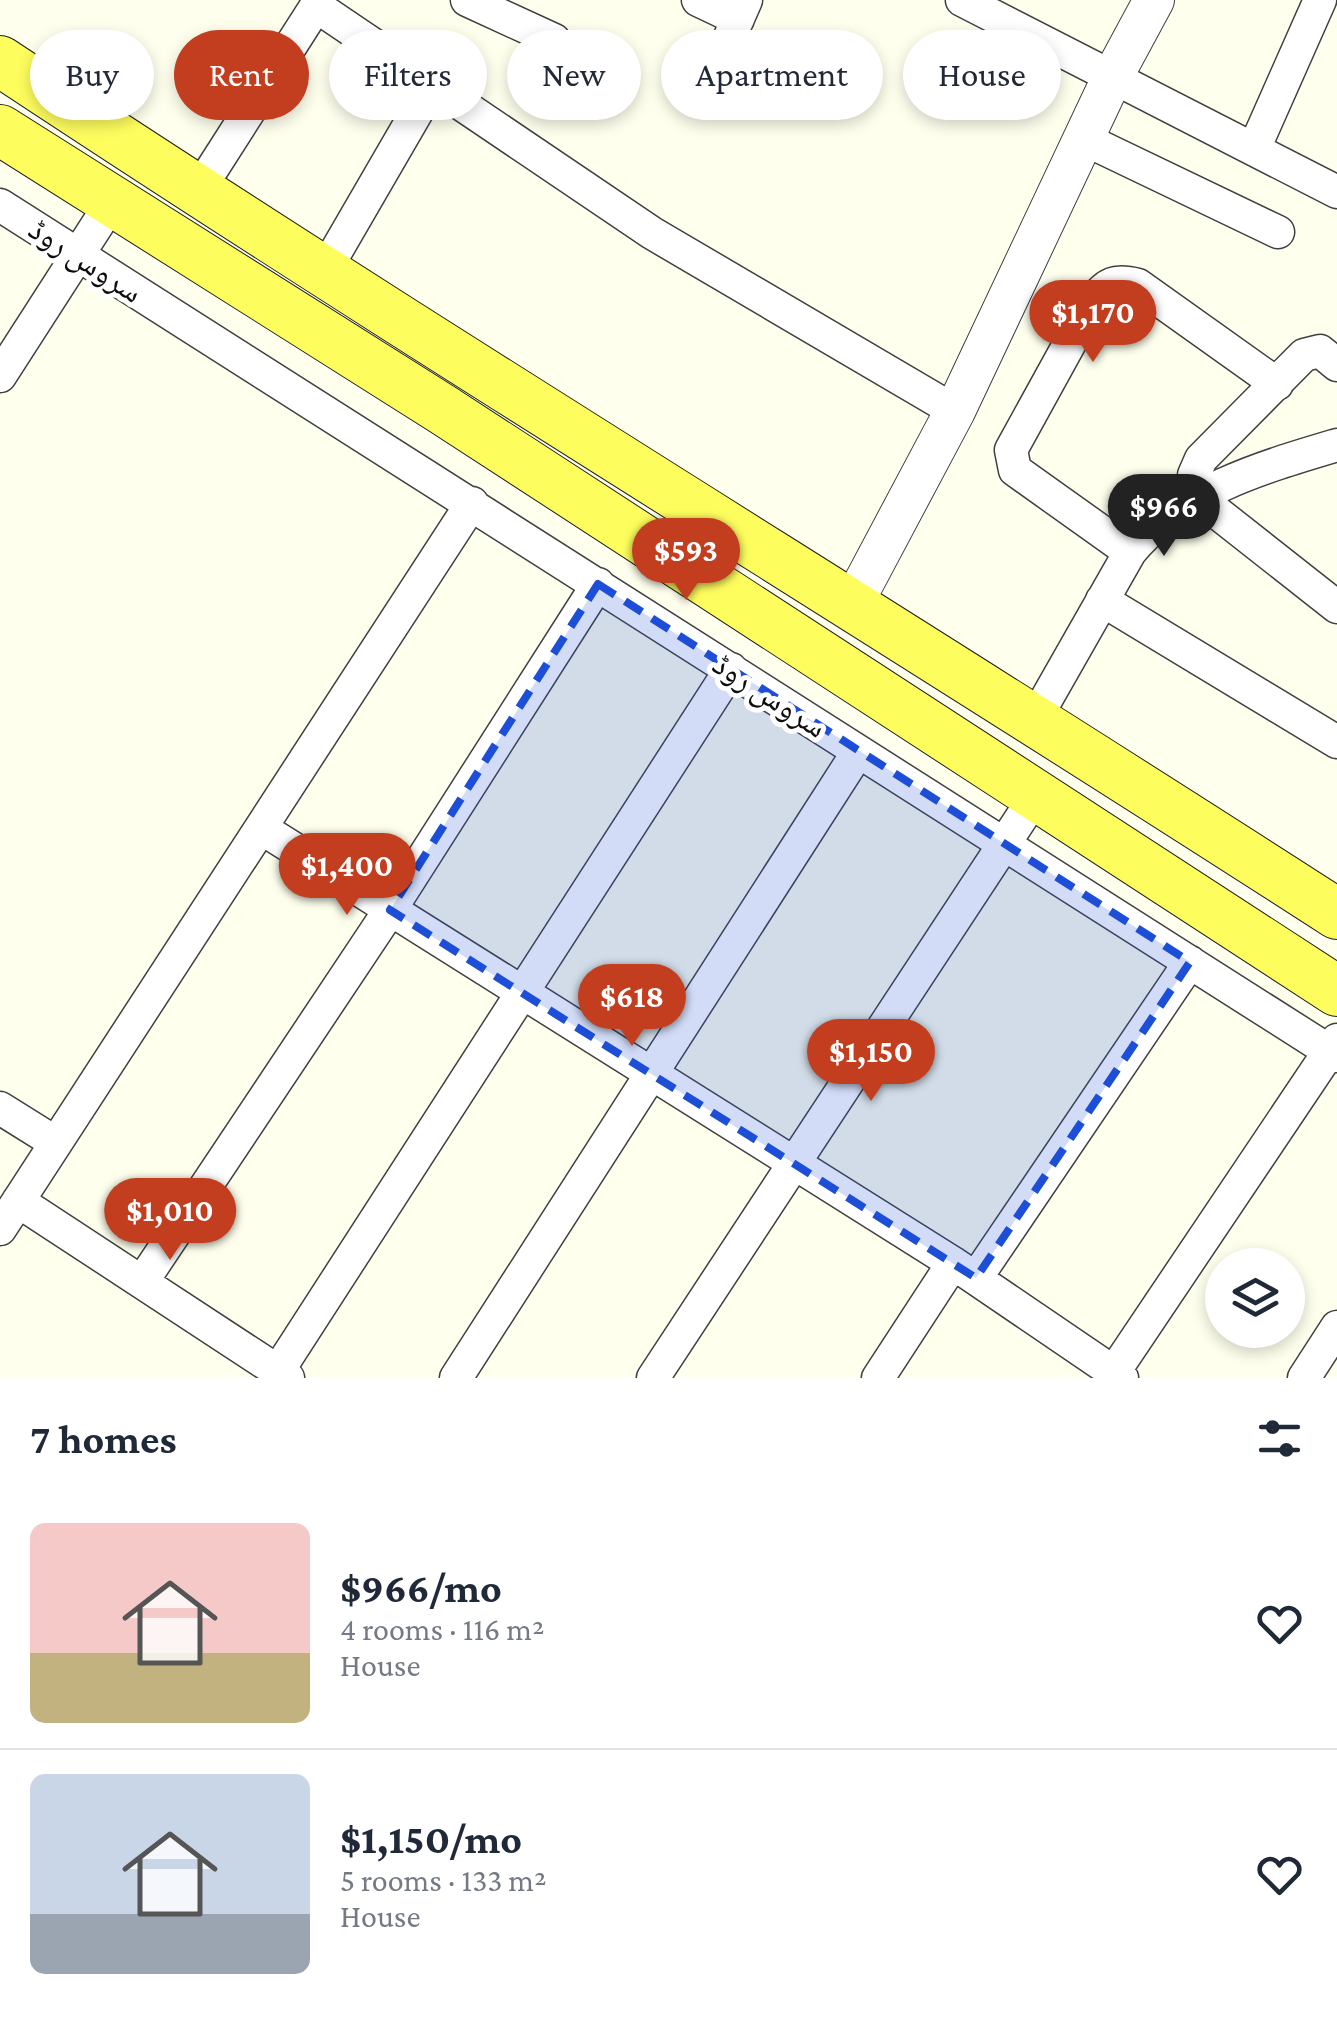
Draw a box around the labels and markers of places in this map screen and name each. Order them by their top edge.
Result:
pin: $1,170 [1012,280,1174,365]
pin: $966 [1105,474,1223,559]
pin: $593 [627,518,745,603]
pin: $1,400 [266,833,428,918]
pin: $618 [573,964,691,1049]
pin: $1,150 [790,1019,952,1104]
pin: $1,010 [89,1178,251,1263]

